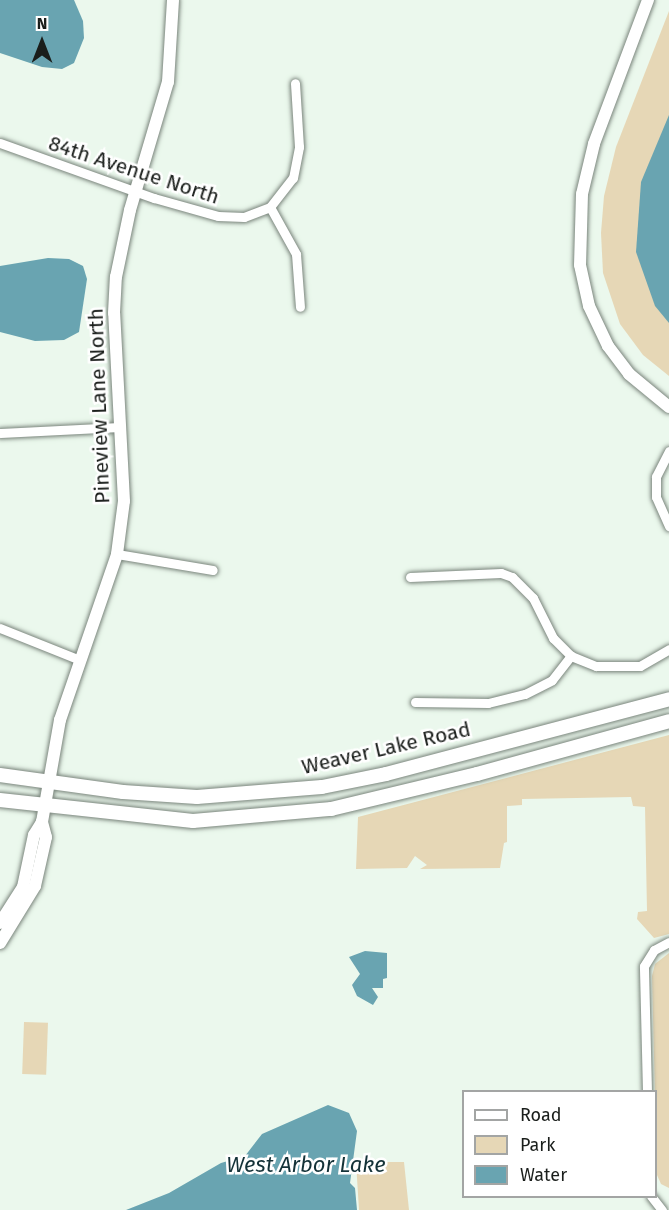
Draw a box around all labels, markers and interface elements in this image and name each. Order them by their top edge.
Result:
north arrow [12,12,72,72]
text: N [37,14,47,33]
street label: 84th Avenue North [45,131,223,209]
street label: Pineview Lane North [83,308,115,504]
street label: Weaver Lake Road [299,716,473,780]
legend [462,1090,657,1198]
text: Road [520,1104,562,1126]
text: Park [520,1134,555,1156]
water label: West Arbor Lake [226,1152,386,1178]
text: Water [520,1164,567,1186]

